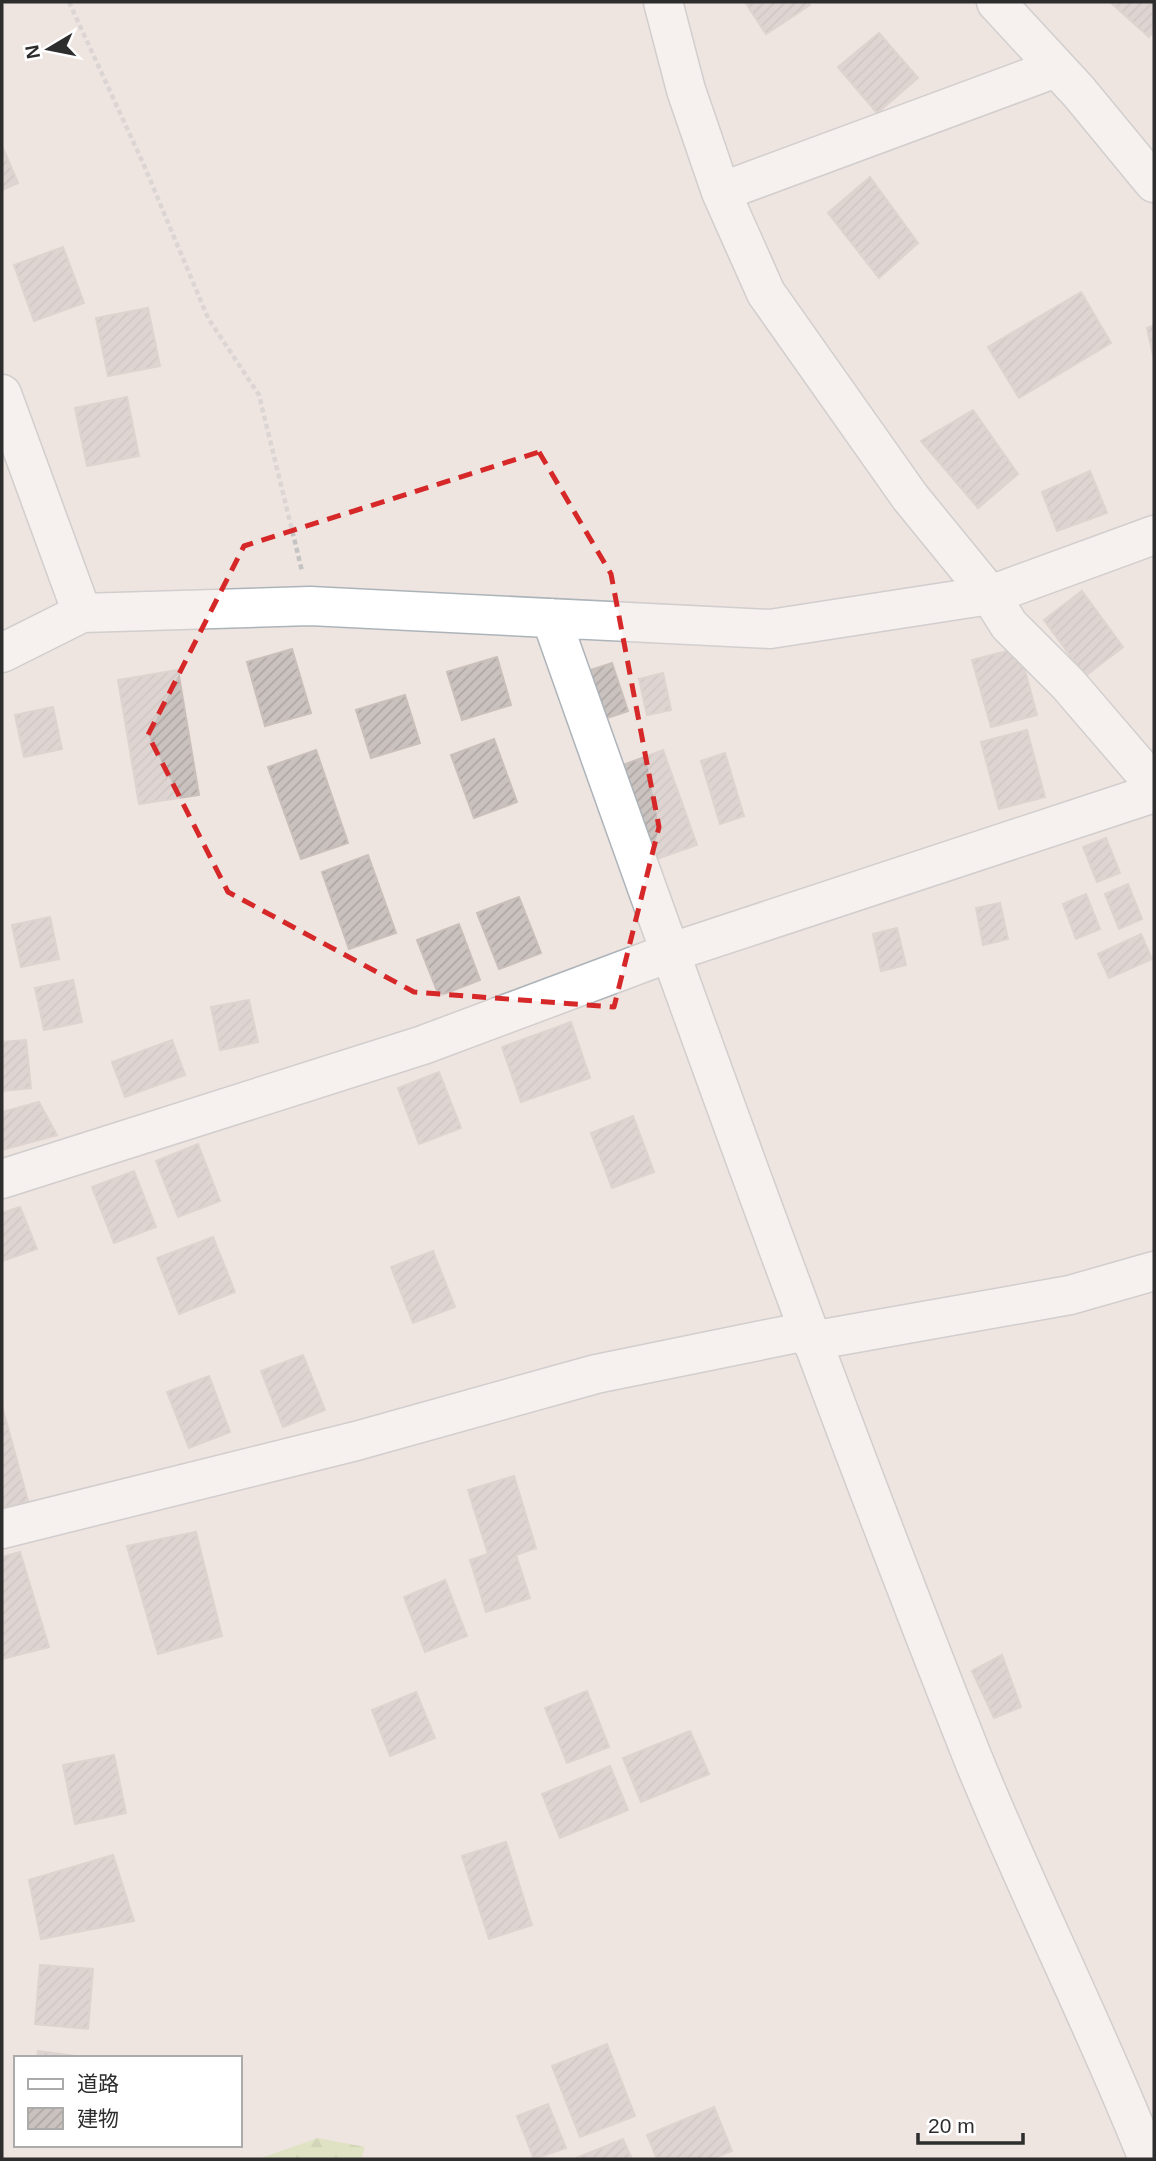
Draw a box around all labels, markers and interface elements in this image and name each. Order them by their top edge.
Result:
north arrow [14,14,84,84]
text: N [21,43,44,60]
legend [14,2056,242,2147]
text: 道路 [77,2072,119,2095]
scale bar [918,2102,1023,2146]
text: 建物 [77,2107,119,2130]
text: 20 m [928,2114,975,2137]

